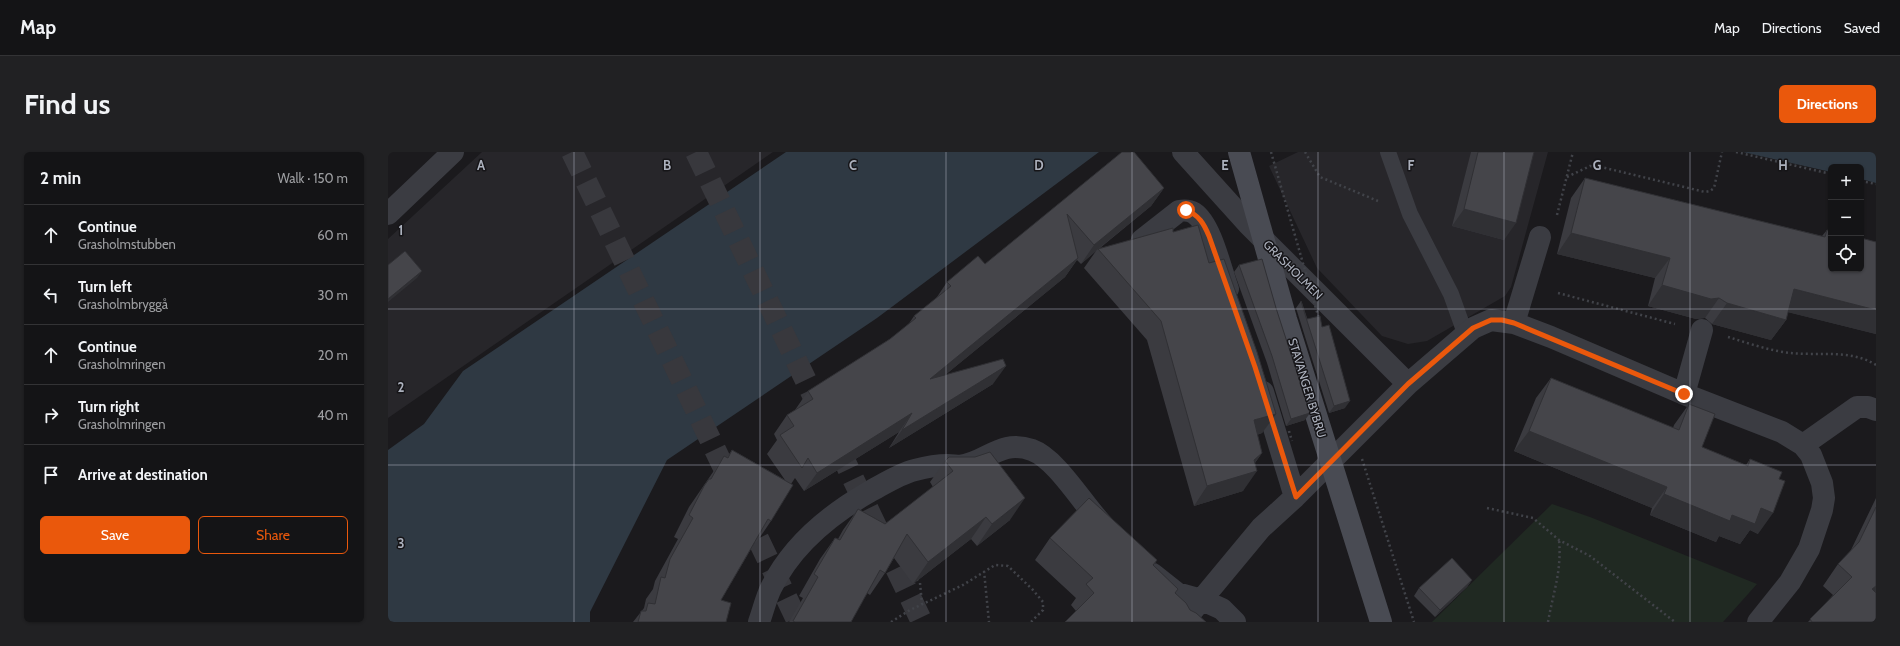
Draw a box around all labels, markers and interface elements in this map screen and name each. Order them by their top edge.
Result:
text: Map [20,16,56,39]
text: Map [1714,19,1740,37]
text: Directions [1762,19,1822,37]
text: Saved [1844,19,1880,37]
button: Directions [1779,85,1876,123]
text: Find us [24,87,110,121]
text: A [477,157,486,173]
text: B [663,157,671,173]
text: C [849,157,857,173]
text: D [1034,157,1044,173]
text: E [1221,157,1229,173]
text: F [1408,157,1415,173]
text: G [1593,157,1602,173]
text: H [1778,157,1788,173]
map controls [1828,164,1864,272]
button: + [1828,164,1864,200]
text: 2 min [40,168,81,188]
text: Walk · 150 m [277,170,348,186]
button: − [1828,200,1864,236]
route start [1177,201,1195,219]
text: Continue [78,218,137,236]
text: 1 [399,222,403,238]
icon: ahead [40,224,62,246]
text: 60 m [317,227,348,243]
text: Grasholmstubben [78,236,176,252]
button: locate [1828,236,1864,272]
street label: GRASHOLMEN [1260,237,1326,303]
text: Turn left [78,278,132,296]
icon: left [40,284,62,306]
text: 30 m [318,287,348,303]
text: Grasholmbryggå [78,296,168,312]
street label: STAVANGER BYBRU [1285,336,1330,440]
text: Continue [78,338,137,356]
icon: ahead [40,344,62,366]
text: 20 m [318,347,348,363]
text: Grasholmringen [78,356,166,372]
text: 2 [398,379,405,395]
route end [1675,385,1693,403]
text: Turn right [78,398,139,416]
icon: right [40,404,62,426]
text: 40 m [317,407,348,423]
text: Grasholmringen [78,416,166,432]
icon: arrive [40,464,62,486]
text: Arrive at destination [78,466,208,484]
button: Save [40,516,190,554]
button: Share [198,516,348,554]
text: 3 [397,535,405,551]

